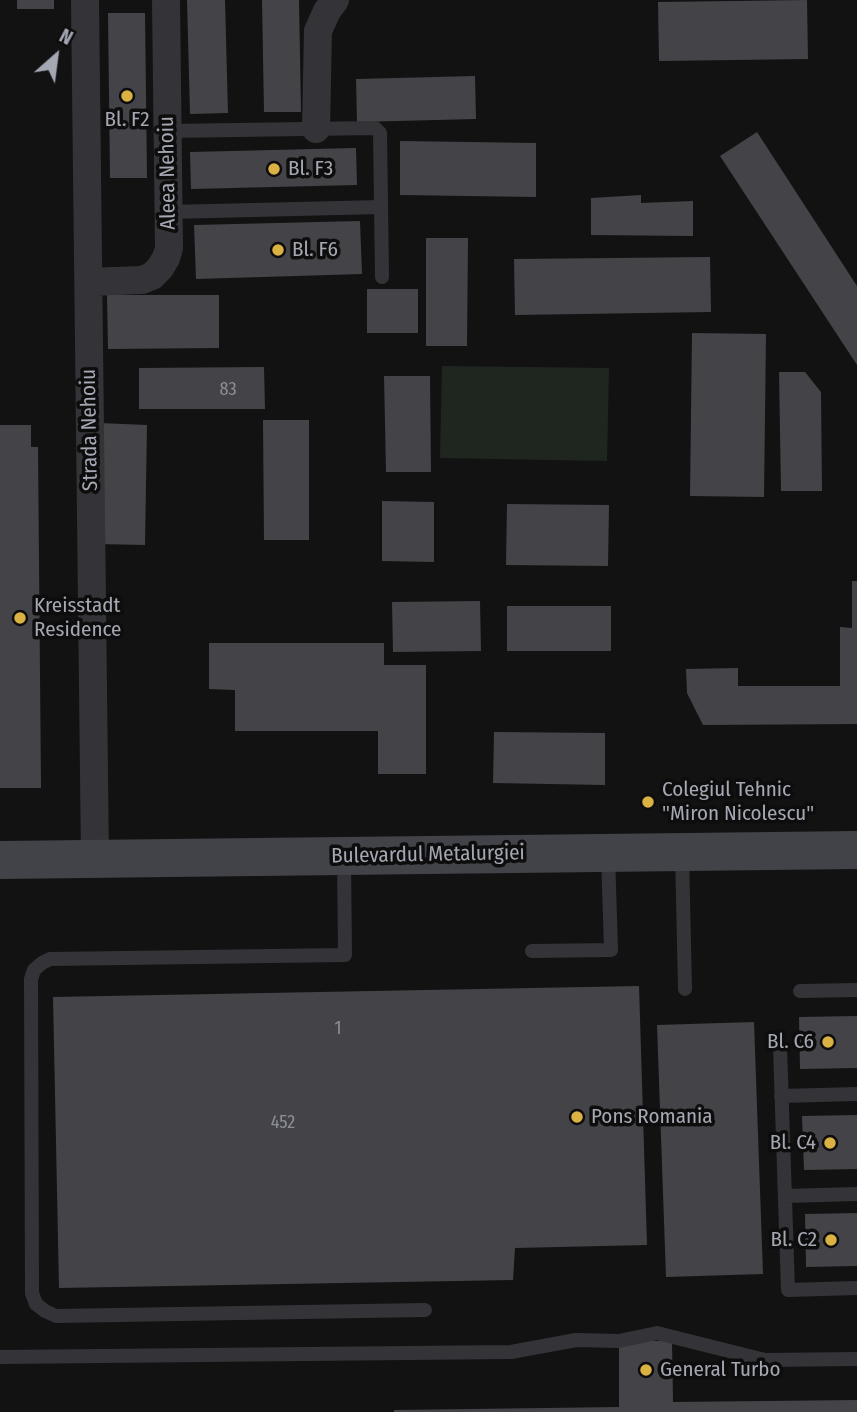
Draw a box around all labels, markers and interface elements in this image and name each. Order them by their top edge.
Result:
north arrow [21,21,91,91]
text: N [56,24,77,50]
marker: Bl. F2 [119,88,135,104]
place label: Bl. F2 [105,107,149,133]
street label: Aleea Nehoiu [154,116,182,230]
place label: Bl. F3 [288,156,333,182]
marker: Bl. F3 [266,161,282,177]
place label: Bl. F6 [292,237,338,263]
marker: Bl. F6 [270,242,286,258]
street label: Strada Nehoiu [76,369,104,491]
house number: 83 [219,379,237,401]
place label: Kreisstadt Residence [34,593,121,643]
marker: Kreisstadt Residence [12,610,28,626]
place label: Colegiul Tehnic "Miron Nicolescu" [662,777,814,827]
marker: Colegiul Tehnic "Miron Nicolescu" [640,794,656,810]
street label: Bulevardul Metalurgiei [331,841,525,869]
house number: 1 [334,1018,342,1040]
place label: Bl. C6 [767,1029,814,1055]
marker: Bl. C6 [820,1034,836,1050]
place label: Pons Romania [591,1104,713,1130]
marker: Pons Romania [569,1109,585,1125]
house number: 452 [271,1112,295,1134]
place label: Bl. C4 [770,1130,816,1156]
marker: Bl. C4 [822,1135,838,1151]
place label: Bl. C2 [771,1227,817,1253]
marker: Bl. C2 [823,1232,839,1248]
place label: General Turbo [660,1357,780,1383]
marker: General Turbo [638,1362,654,1378]

